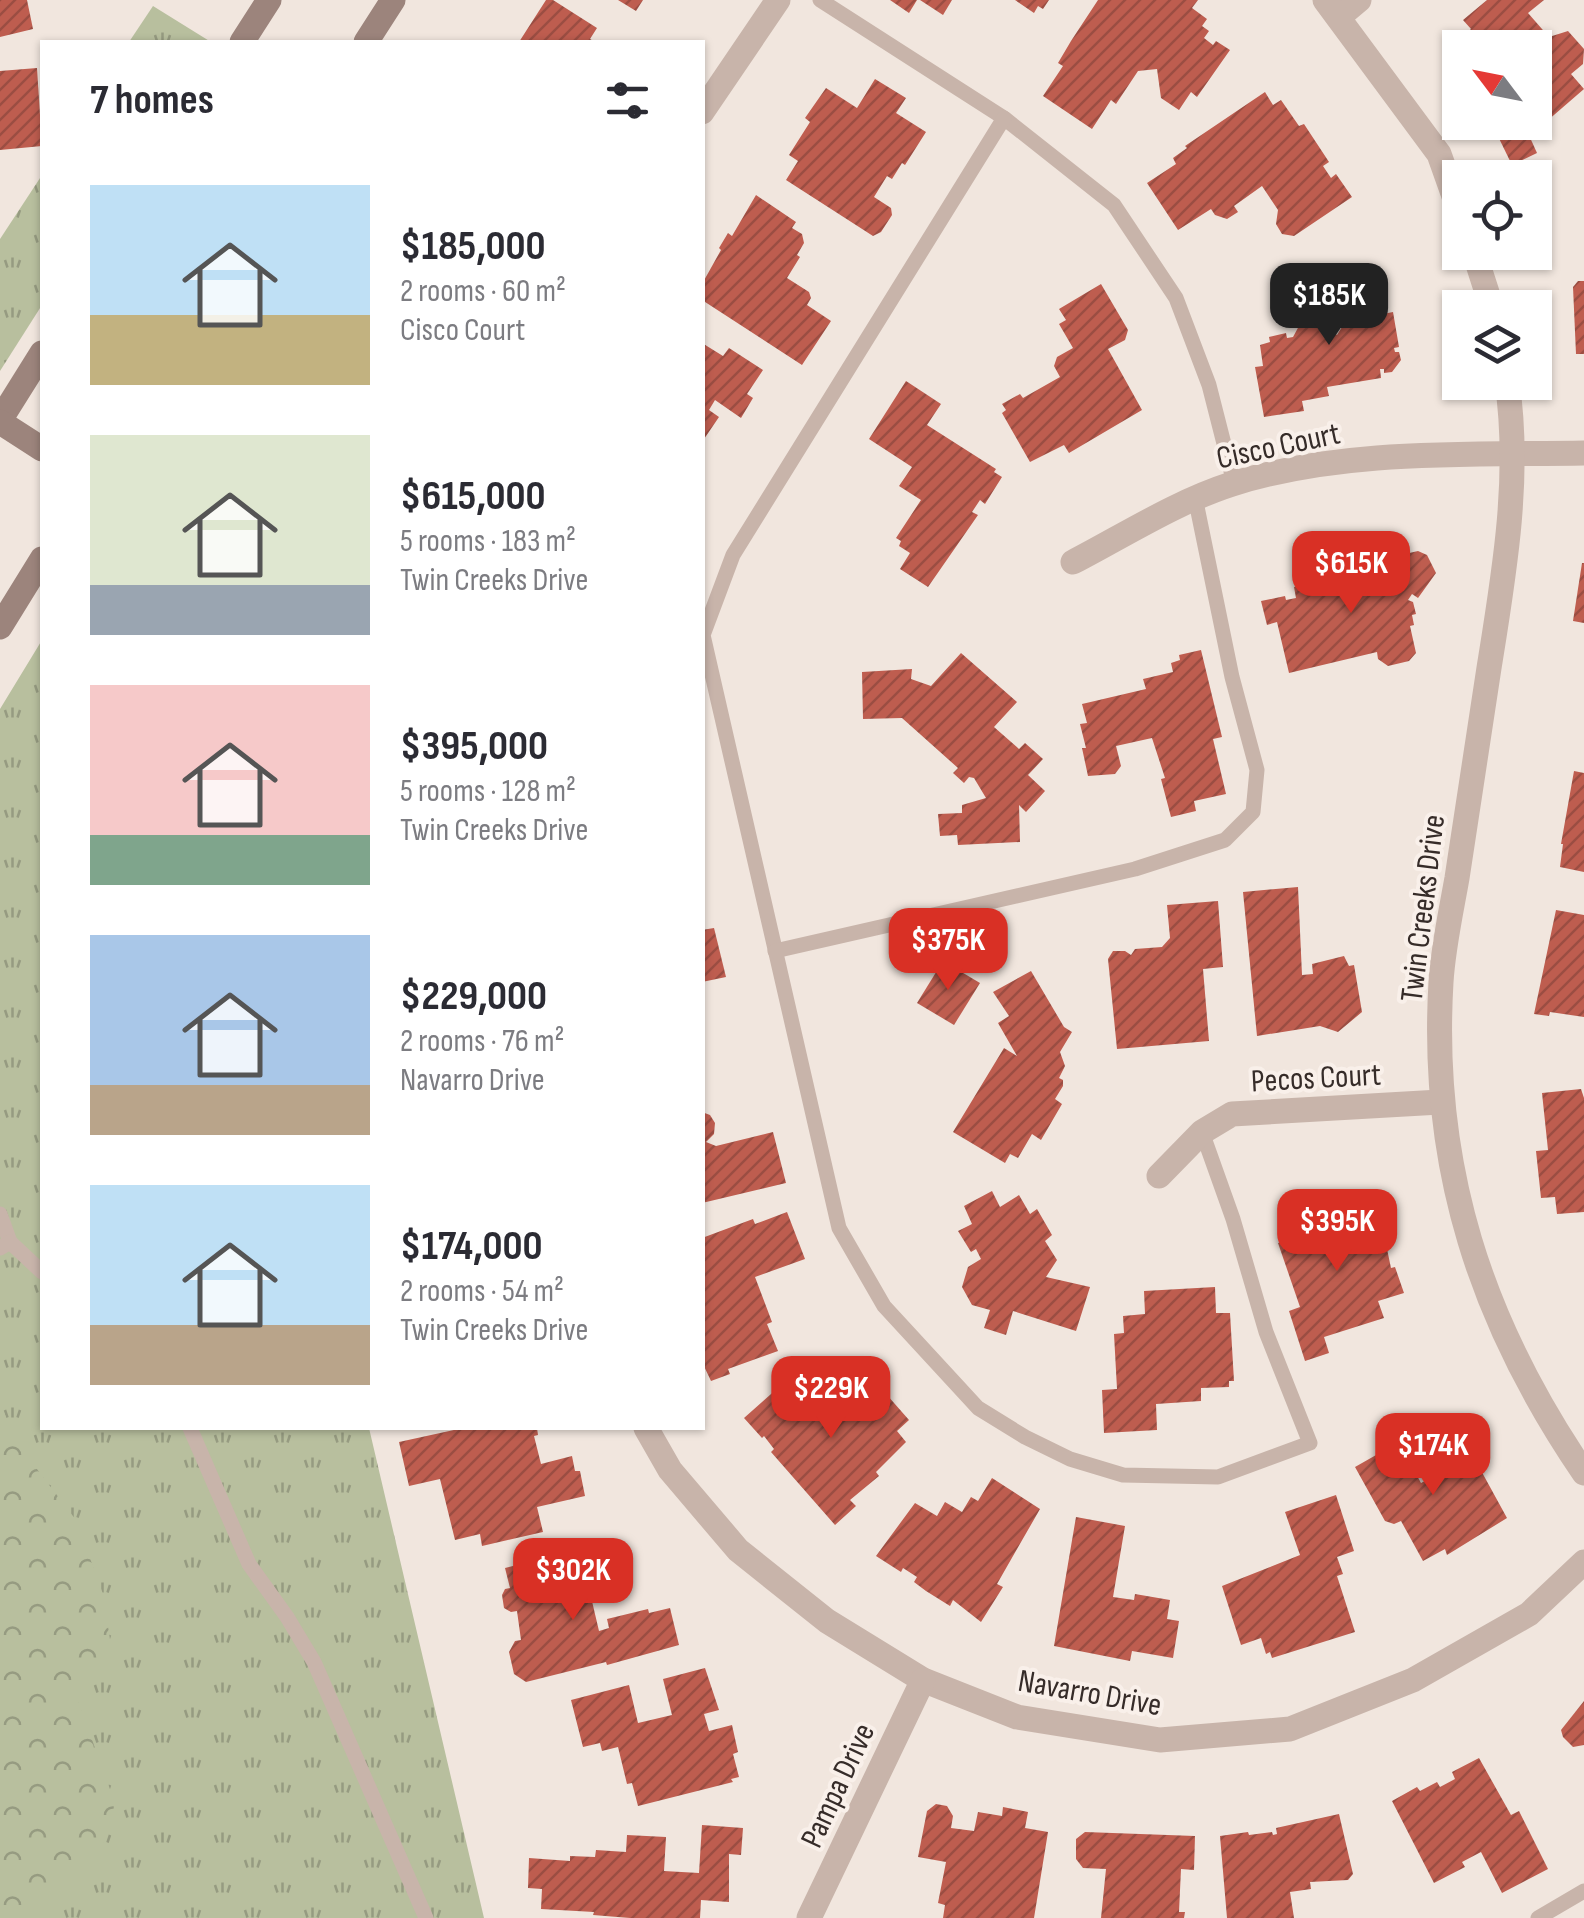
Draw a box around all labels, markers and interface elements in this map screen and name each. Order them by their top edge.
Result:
north arrow [1442,30,1552,140]
map controls [1442,30,1552,400]
icon: filters [600,73,655,128]
text: 7 homes [90,75,214,126]
button: locate [1442,160,1552,270]
text: $185,000 [400,221,546,272]
icon: home [170,225,290,345]
pin: $185K [1259,263,1399,348]
text: 2 rooms · 60 m² [400,272,566,311]
text: $185K [1292,276,1366,315]
button: layers [1442,290,1552,400]
text: Cisco Court [400,311,525,350]
street label: Cisco Court [1213,414,1344,479]
text: $615,000 [400,471,546,522]
icon: home [170,475,290,595]
text: 5 rooms · 183 m² [400,522,576,561]
pin: $615K [1281,531,1421,616]
text: $615K [1314,544,1388,583]
text: Twin Creeks Drive [400,561,588,600]
text: $395,000 [400,721,548,772]
icon: home [170,725,290,845]
text: 5 rooms · 128 m² [400,772,576,811]
text: Twin Creeks Drive [400,811,588,850]
street label: Twin Creeks Drive [1393,812,1454,1004]
pin: $375K [878,908,1018,993]
text: $375K [911,921,985,960]
text: $229,000 [400,971,547,1022]
icon: home [170,975,290,1095]
text: 2 rooms · 76 m² [400,1022,564,1061]
street label: Pecos Court [1250,1056,1382,1101]
text: Navarro Drive [400,1061,545,1100]
pin: $395K [1267,1189,1407,1274]
text: $395K [1299,1202,1375,1241]
text: $174,000 [400,1221,542,1272]
icon: home [170,1225,290,1345]
text: 2 rooms · 54 m² [400,1272,564,1311]
text: Twin Creeks Drive [400,1311,588,1350]
pin: $229K [761,1356,901,1441]
text: $229K [793,1369,869,1408]
pin: $174K [1363,1413,1503,1498]
text: $174K [1397,1426,1469,1465]
pin: $302K [503,1538,643,1623]
text: $302K [535,1551,611,1590]
street label: Navarro Drive [1015,1662,1164,1725]
street label: Pampa Drive [793,1717,884,1854]

